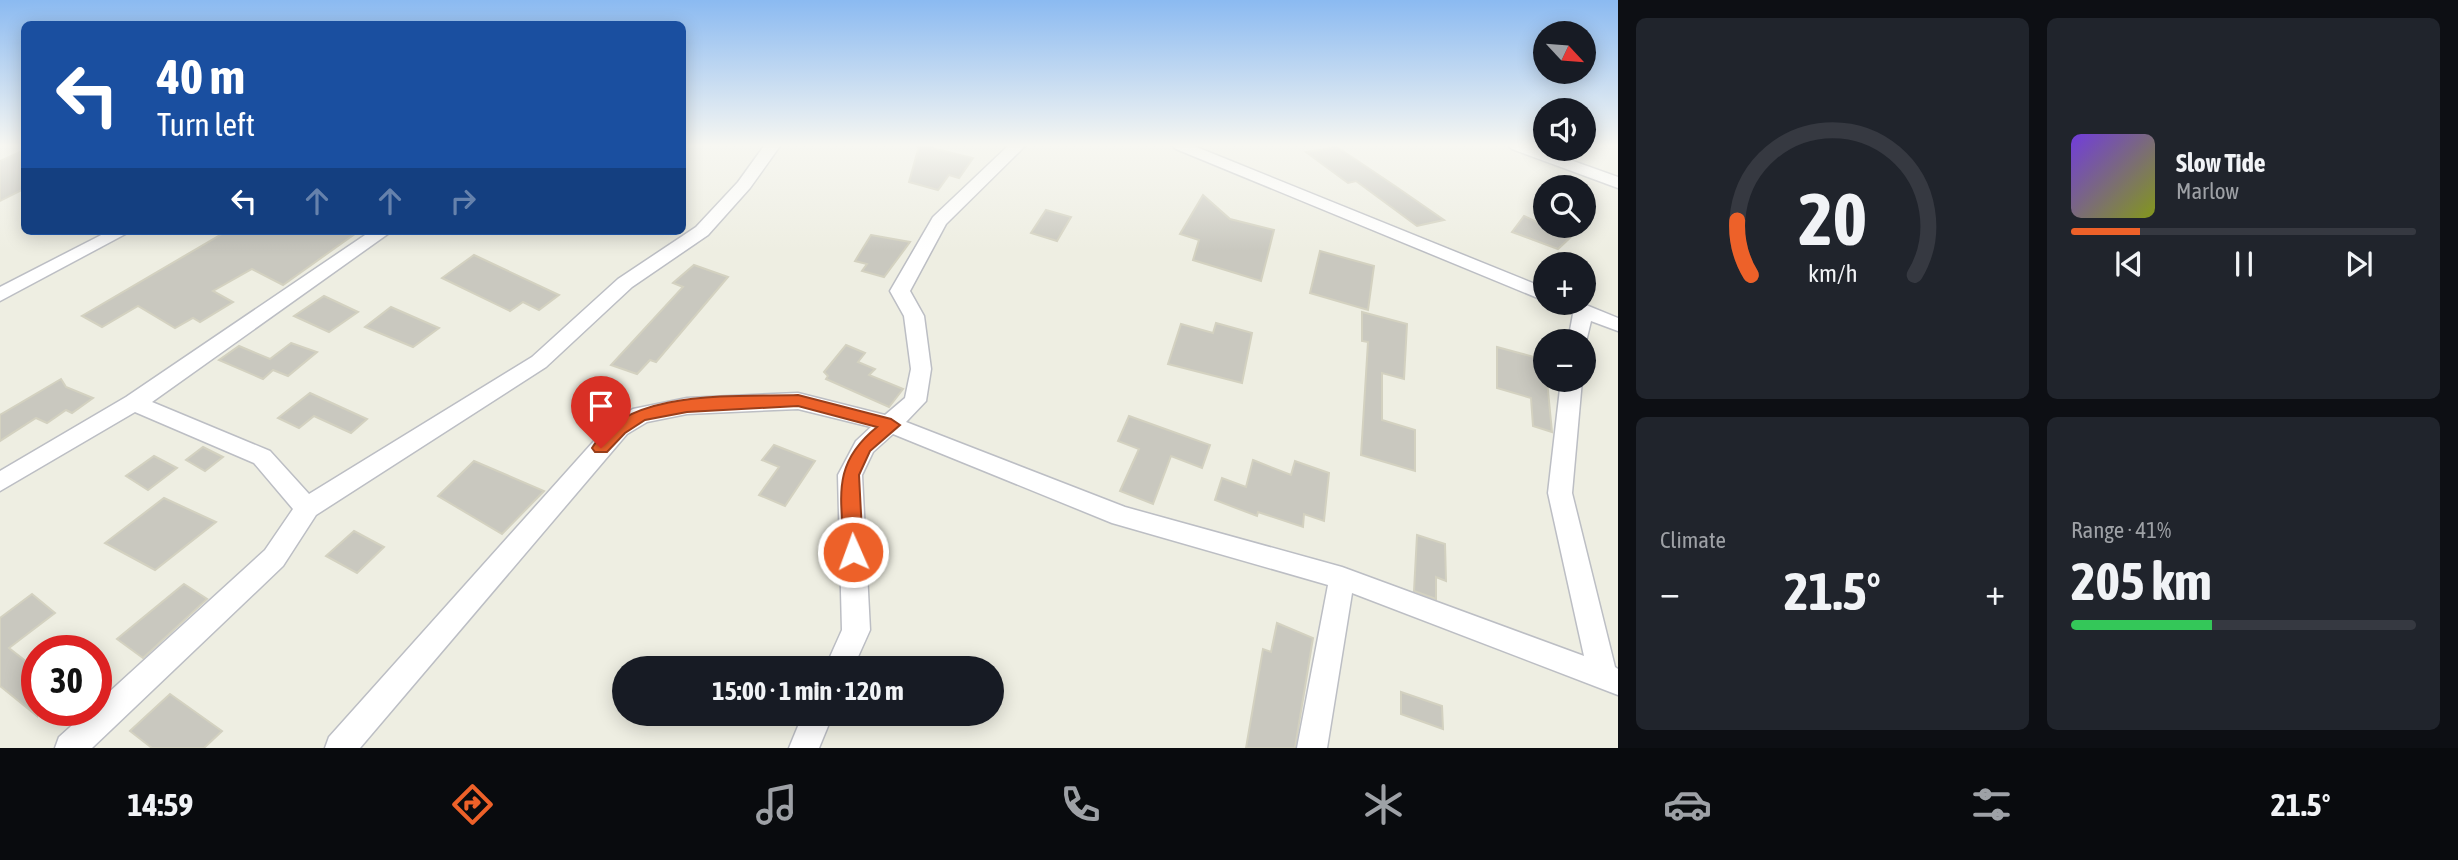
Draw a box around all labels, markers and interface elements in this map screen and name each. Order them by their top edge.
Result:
north arrow [1533,21,1596,84]
map controls [1533,21,1596,392]
text: 40 m [157,48,245,104]
icon: left [42,49,133,140]
button: sound [1533,98,1596,161]
text: Turn left [157,106,255,143]
text: Slow Tide [2176,148,2266,178]
button: search [1533,175,1596,238]
text: 20 [1798,177,1867,260]
text: Marlow [2176,178,2239,204]
icon: left [225,182,263,220]
icon: ahead [298,182,336,220]
icon: ahead [371,182,409,220]
icon: right [444,182,482,220]
icon: previous [2110,245,2148,283]
icon: pause [2225,245,2263,283]
icon: next [2340,245,2378,283]
button: + [1533,252,1596,315]
text: km/h [1808,259,1857,287]
button: − [1533,329,1596,392]
pin [571,376,631,448]
icon: arrive [582,387,620,425]
position arrow [816,515,890,589]
text: Range · 41% [2071,517,2171,543]
text: Climate [1660,527,1726,553]
text: 205 km [2071,551,2212,611]
text: 21.5° [1784,561,1881,621]
text: − [1660,570,1680,613]
text: + [1985,570,2005,613]
speed limit sign: 30 [21,635,112,726]
text: 15:00 · 1 min · 120 m [712,676,904,706]
icon: directions [448,780,497,829]
icon: music [752,780,801,829]
icon: phone [1056,780,1105,829]
icon: climate [1359,780,1408,829]
icon: car [1663,780,1712,829]
icon: filters [1967,780,2016,829]
text: 14:59 [127,786,193,823]
text: 21.5° [2271,786,2330,823]

